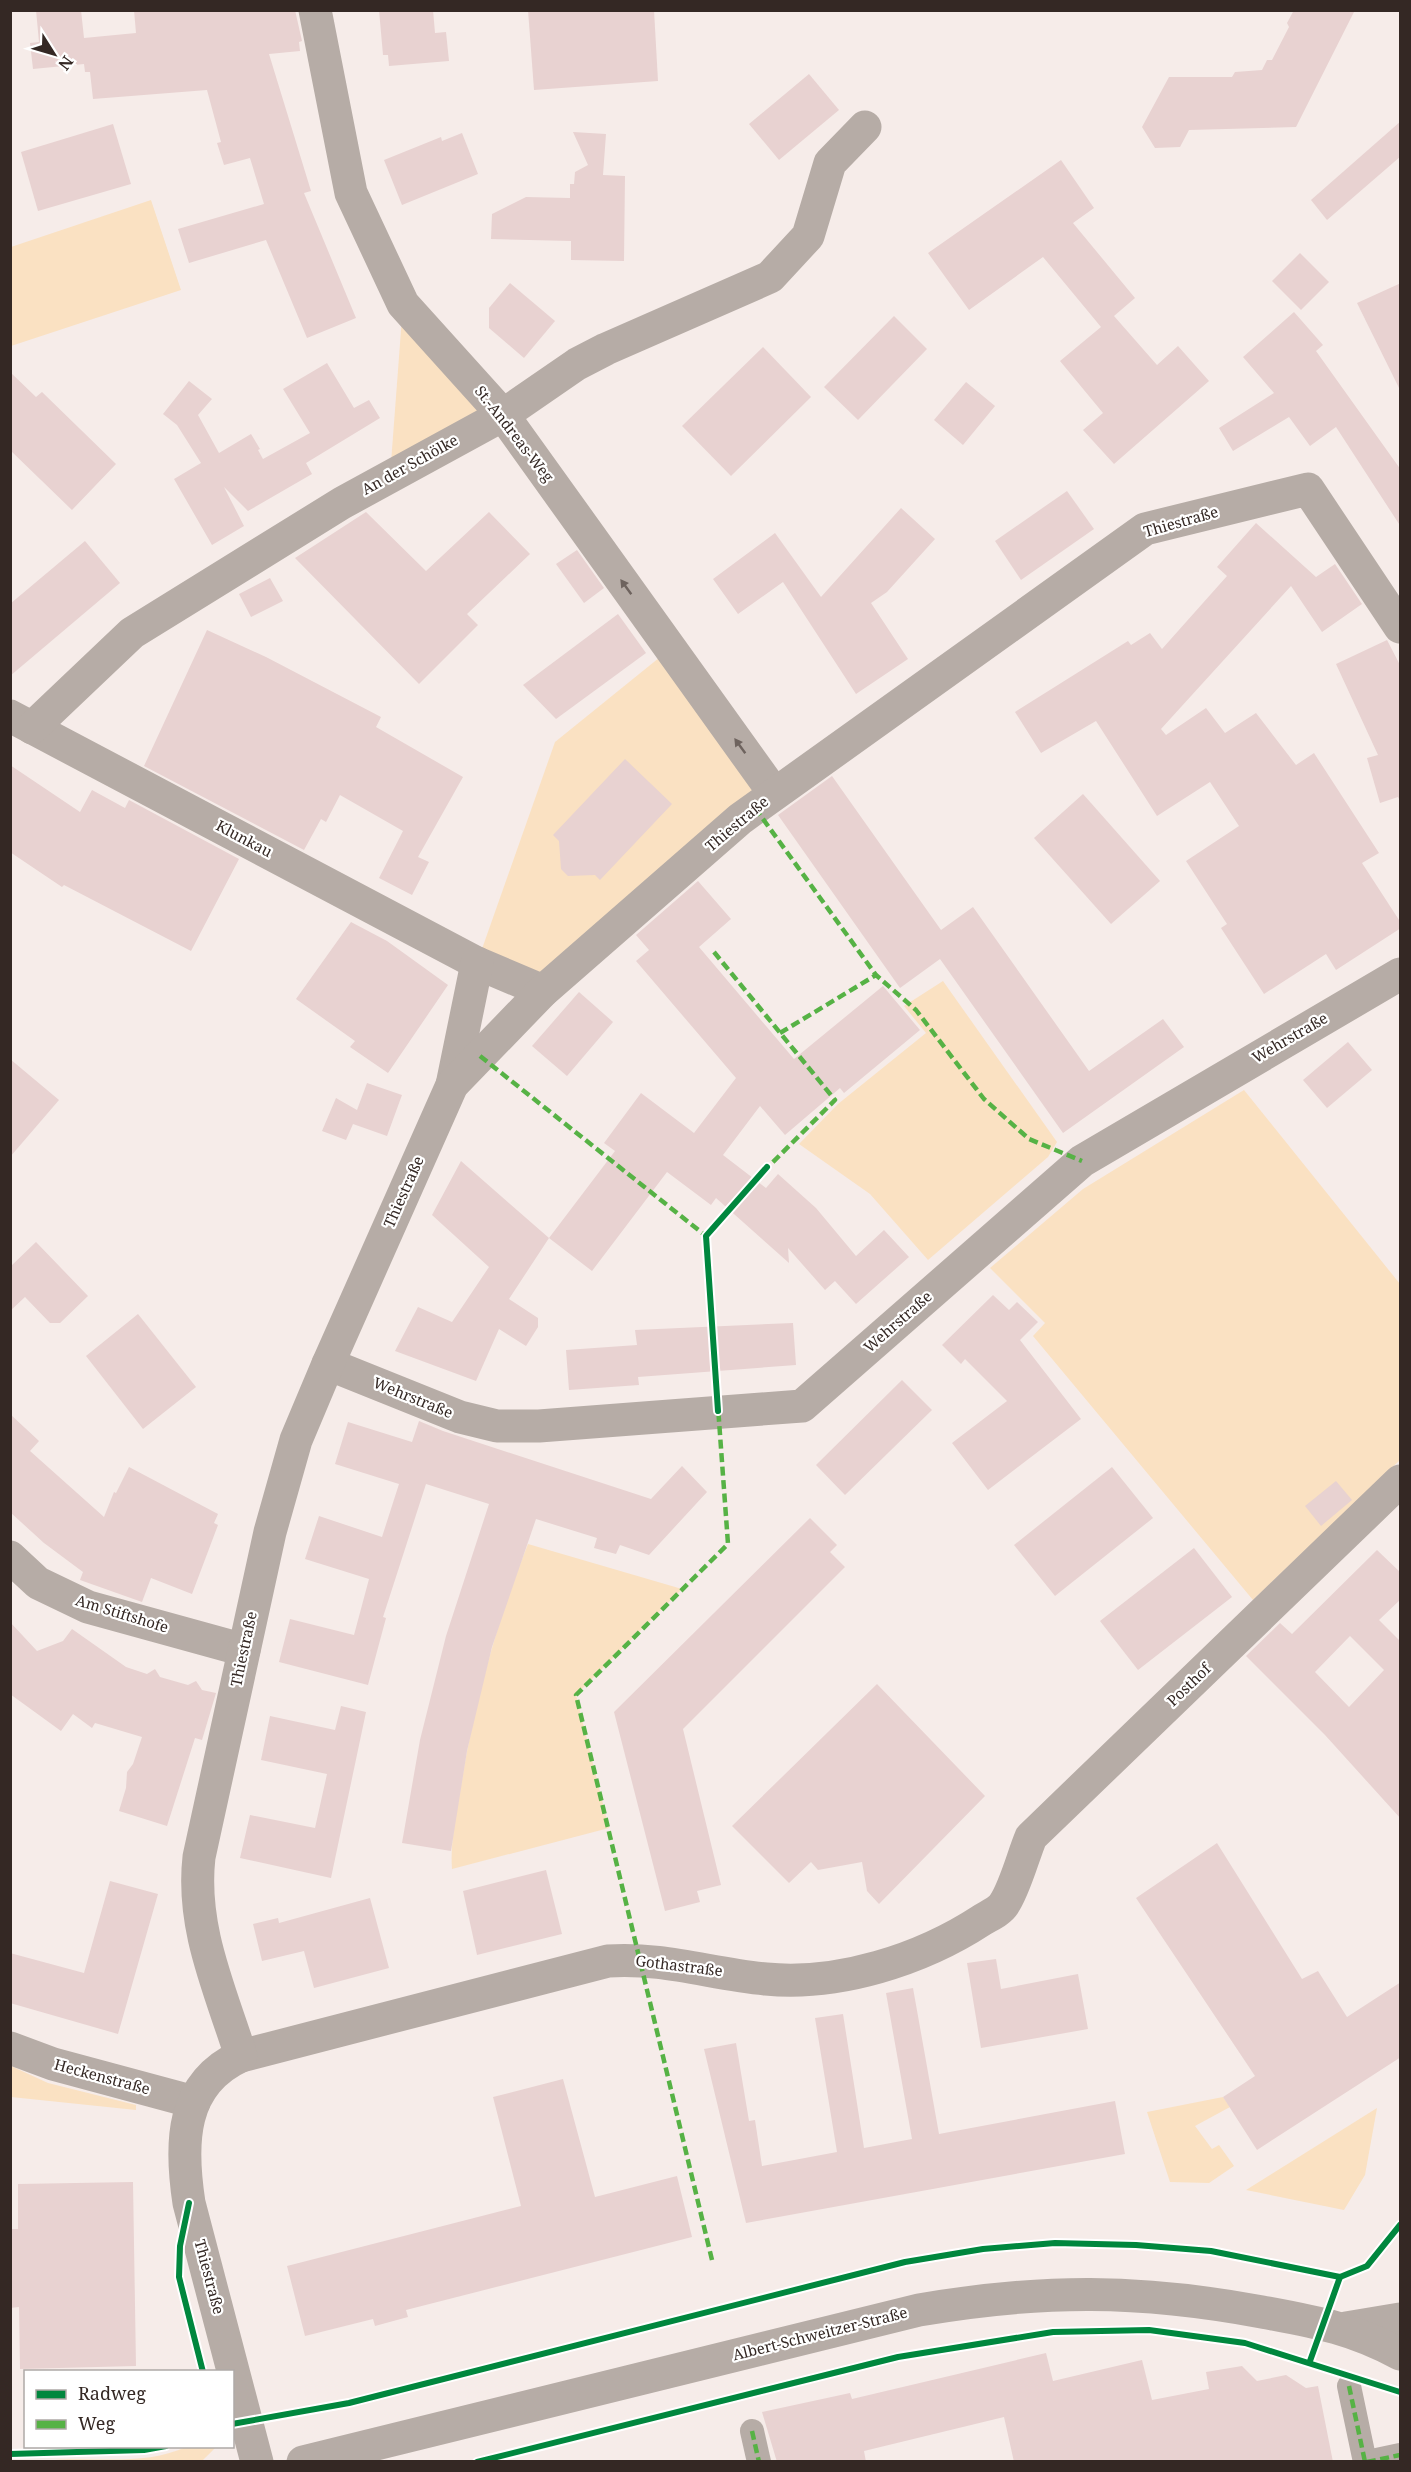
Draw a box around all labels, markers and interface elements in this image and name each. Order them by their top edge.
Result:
north arrow [24,24,84,84]
text: N [53,51,79,75]
street label: St.-Andreas-Weg [471,381,559,486]
street label: An der Schölke [358,429,461,499]
street label: Thiestraße [1141,501,1220,541]
one-way arrow [620,580,632,596]
one-way arrow [734,738,746,754]
street label: Thiestraße [701,791,772,855]
street label: Klunkau [213,815,277,862]
street label: Wehrstraße [1248,1007,1331,1067]
street label: Thiestraße [378,1153,428,1231]
street label: Wehrstraße [859,1286,936,1356]
street label: Wehrstraße [370,1372,456,1422]
street label: Am Stiftshofe [73,1589,171,1637]
street label: Thiestraße [225,1609,261,1688]
street label: Posthof [1162,1657,1216,1710]
street label: Gothastraße [634,1950,724,1980]
street label: Heckenstraße [52,2054,152,2098]
street label: Thiestraße [190,2237,230,2316]
street label: Albert-Schweitzer-Straße [730,2302,909,2364]
legend [24,2370,234,2448]
text: Radweg [78,2381,146,2405]
text: Weg [78,2411,115,2435]

